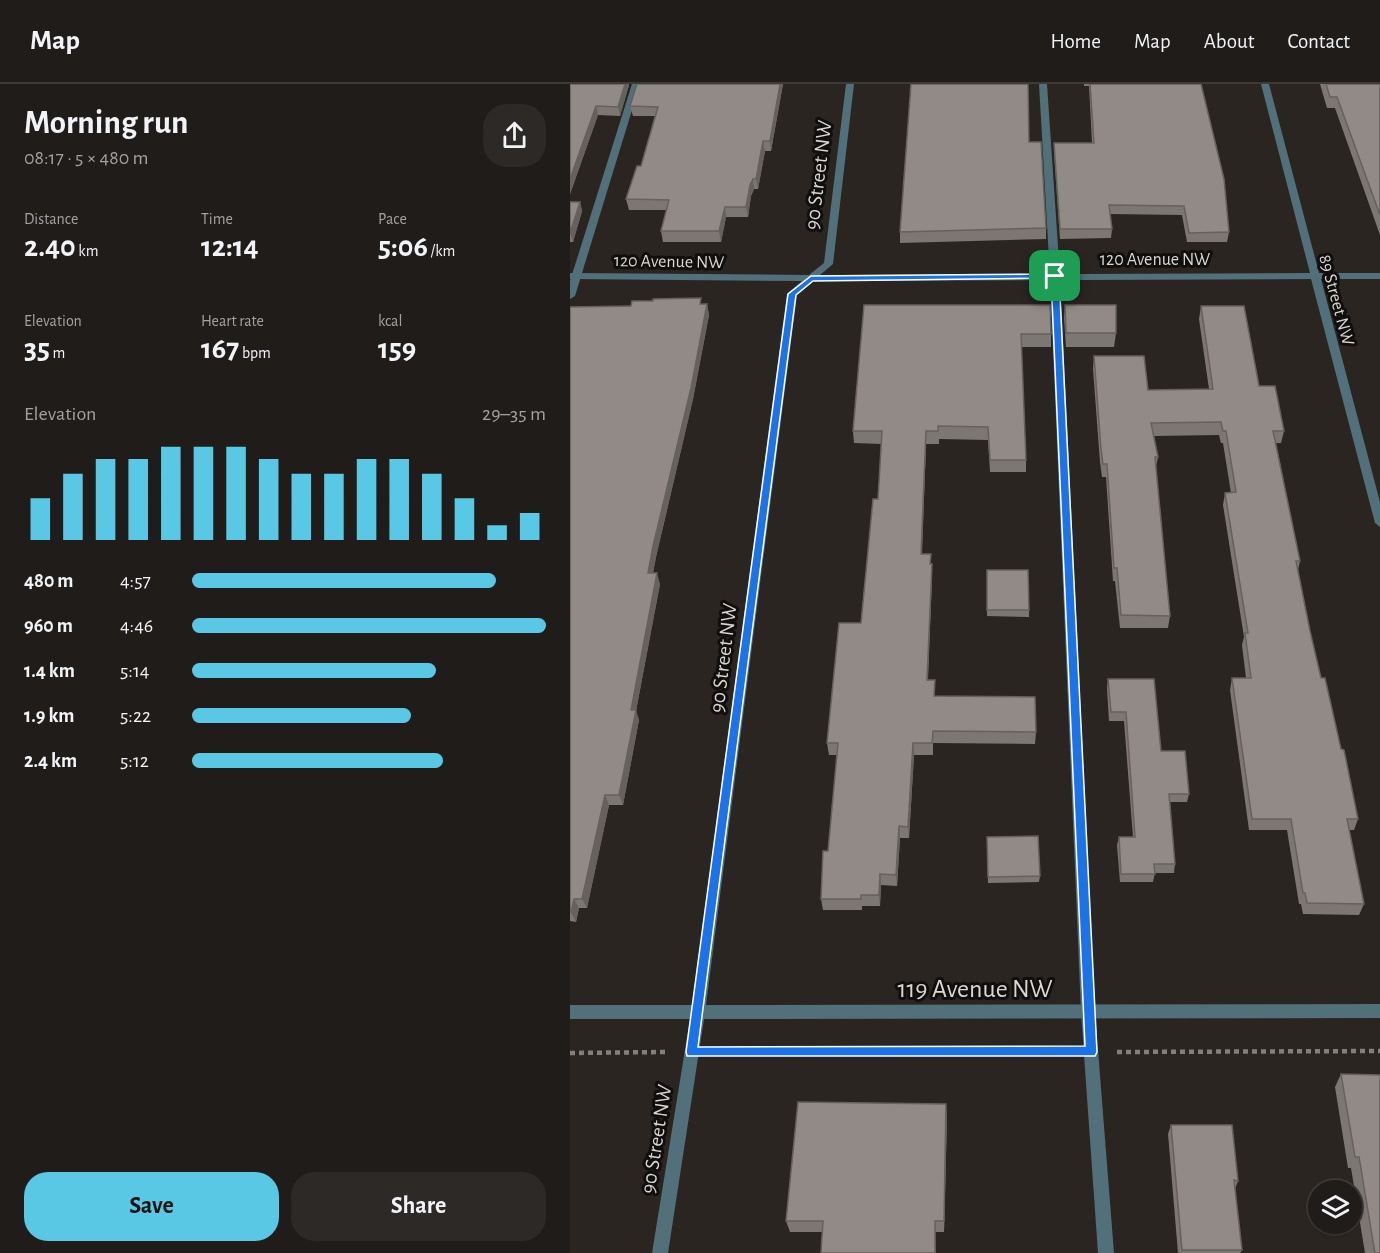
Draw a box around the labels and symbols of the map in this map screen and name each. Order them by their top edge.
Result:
street label: 90 Street NW [801,119,836,231]
pin [1029,250,1080,301]
street label: 120 Avenue NW [1100,251,1210,269]
street label: 120 Avenue NW [614,252,724,272]
street label: 89 Street NW [1315,253,1357,348]
street label: 90 Street NW [706,602,741,714]
street label: 119 Avenue NW [897,976,1053,1002]
street label: 90 Street NW [638,1083,676,1195]

